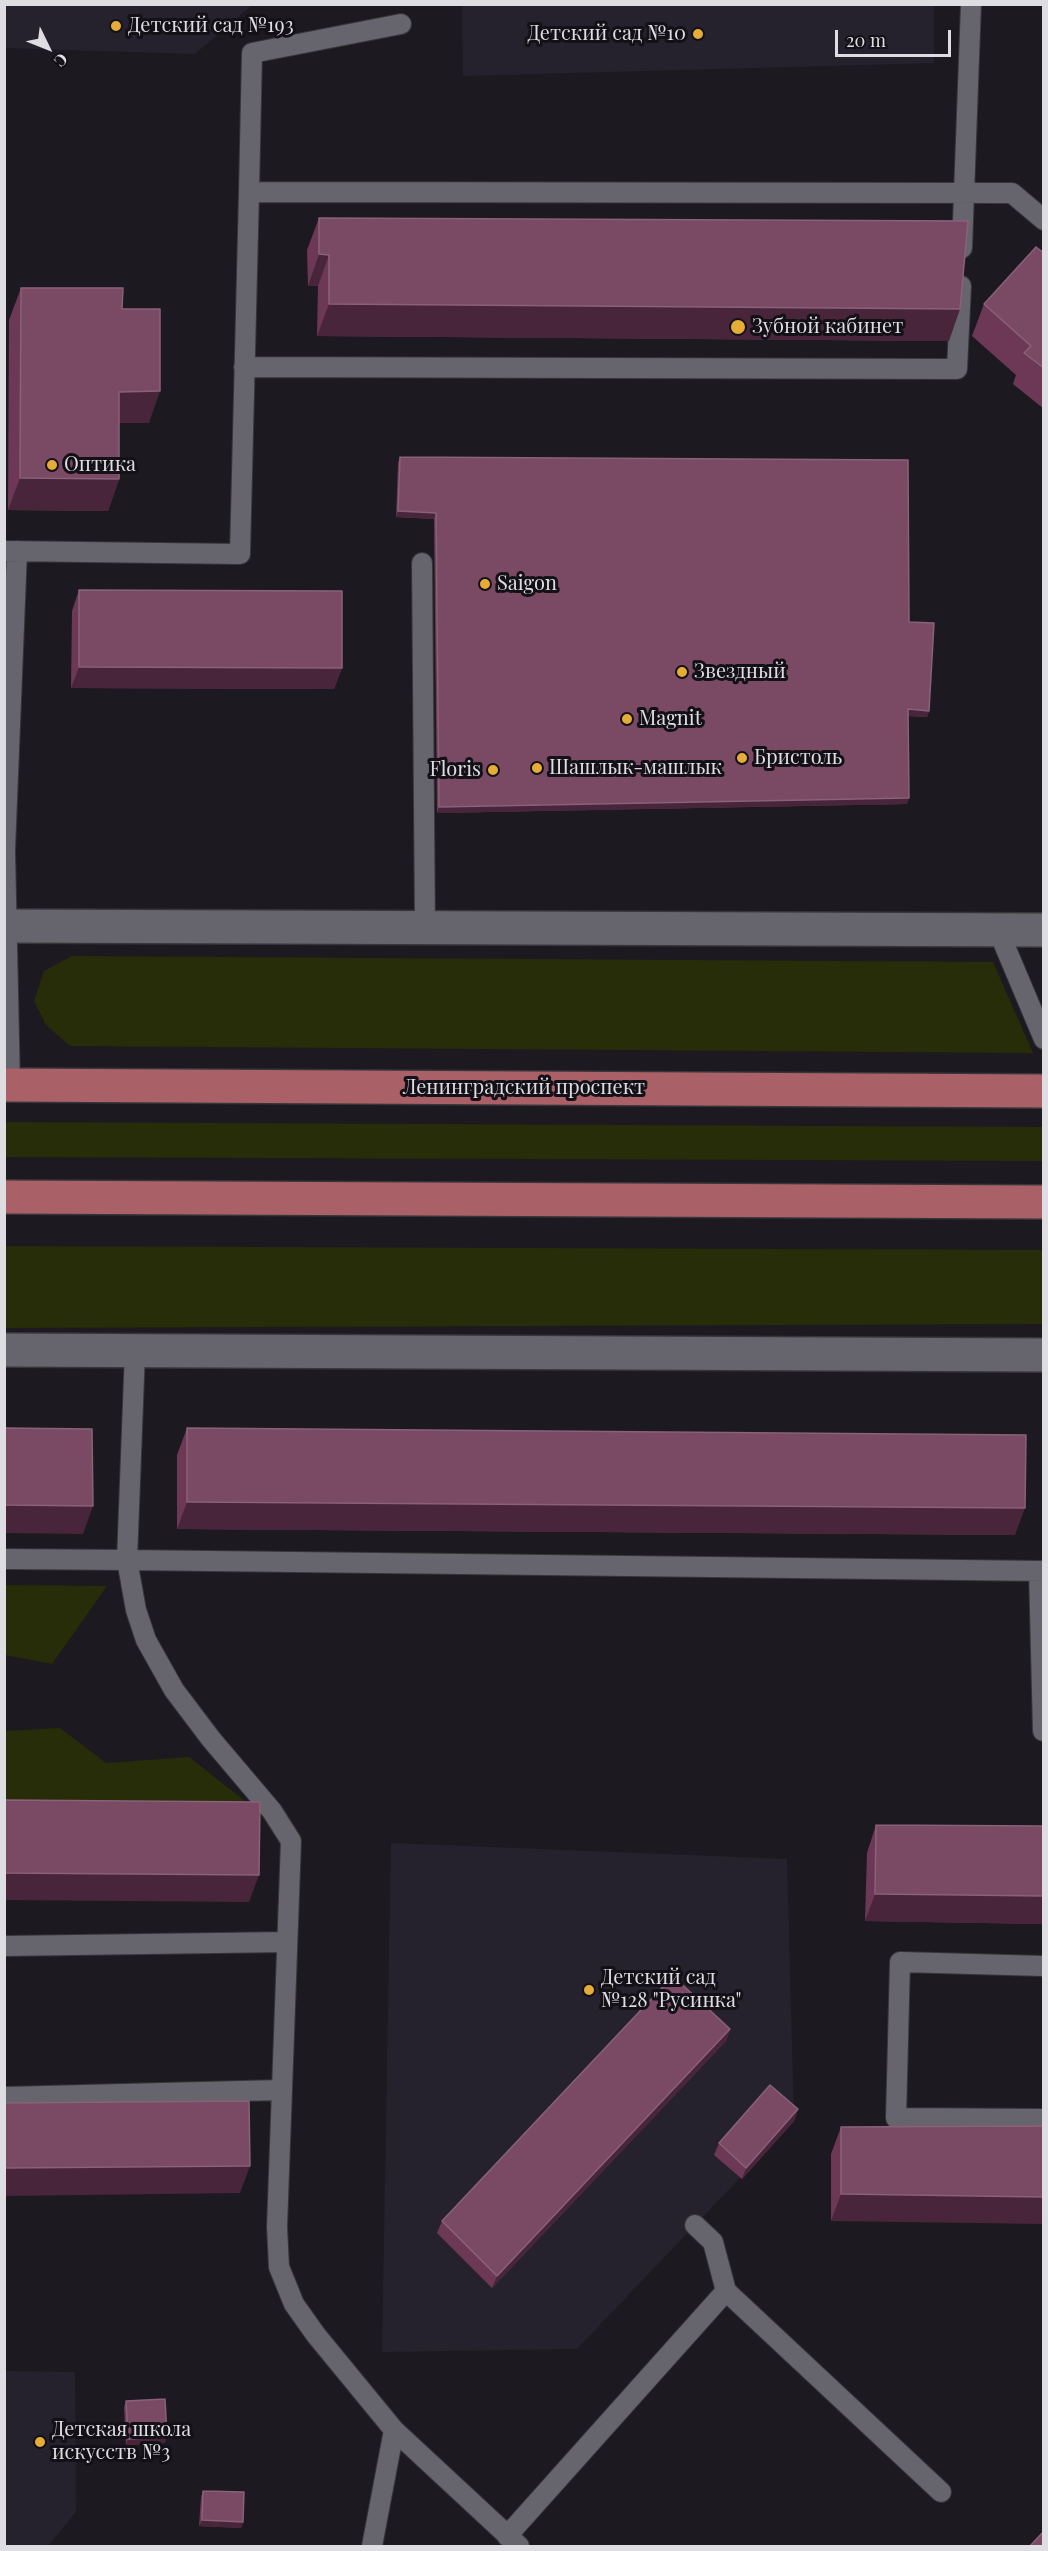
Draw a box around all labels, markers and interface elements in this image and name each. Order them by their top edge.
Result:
place label: Детский сад №193 [128,14,294,38]
north arrow [18,18,78,78]
scale bar [838,18,954,56]
marker: Детский сад №193 [109,19,123,33]
place label: Детский сад №10 [528,22,686,46]
marker: Детский сад №10 [691,27,705,41]
text: 20 m [846,28,886,52]
text: С [50,49,73,72]
place label: Зубной кабинет [752,315,903,339]
marker: Зубной кабинет [729,318,747,336]
place label: Оптика [64,453,136,477]
marker: Оптика [45,458,59,472]
place label: Saigon [497,572,557,596]
marker: Saigon [478,577,492,591]
place label: Звездный [694,660,786,684]
marker: Звездный [675,665,689,679]
place label: Magnit [639,707,702,731]
marker: Magnit [620,712,634,726]
place label: Бристоль [754,746,842,770]
marker: Бристоль [735,751,749,765]
place label: Шашлык-машлык [549,756,722,780]
place label: Floris [430,758,481,782]
marker: Шашлык-машлык [530,761,544,775]
marker: Floris [486,763,500,777]
street label: Ленинградский проспект [403,1076,645,1100]
place label: Детский сад №128 "Русинка" [601,1966,741,2013]
marker: Детский сад №128 "Русинка" [582,1983,596,1997]
place label: Детская школа искусств №3 [52,2418,191,2465]
marker: Детская школа искусств №3 [33,2435,47,2449]

